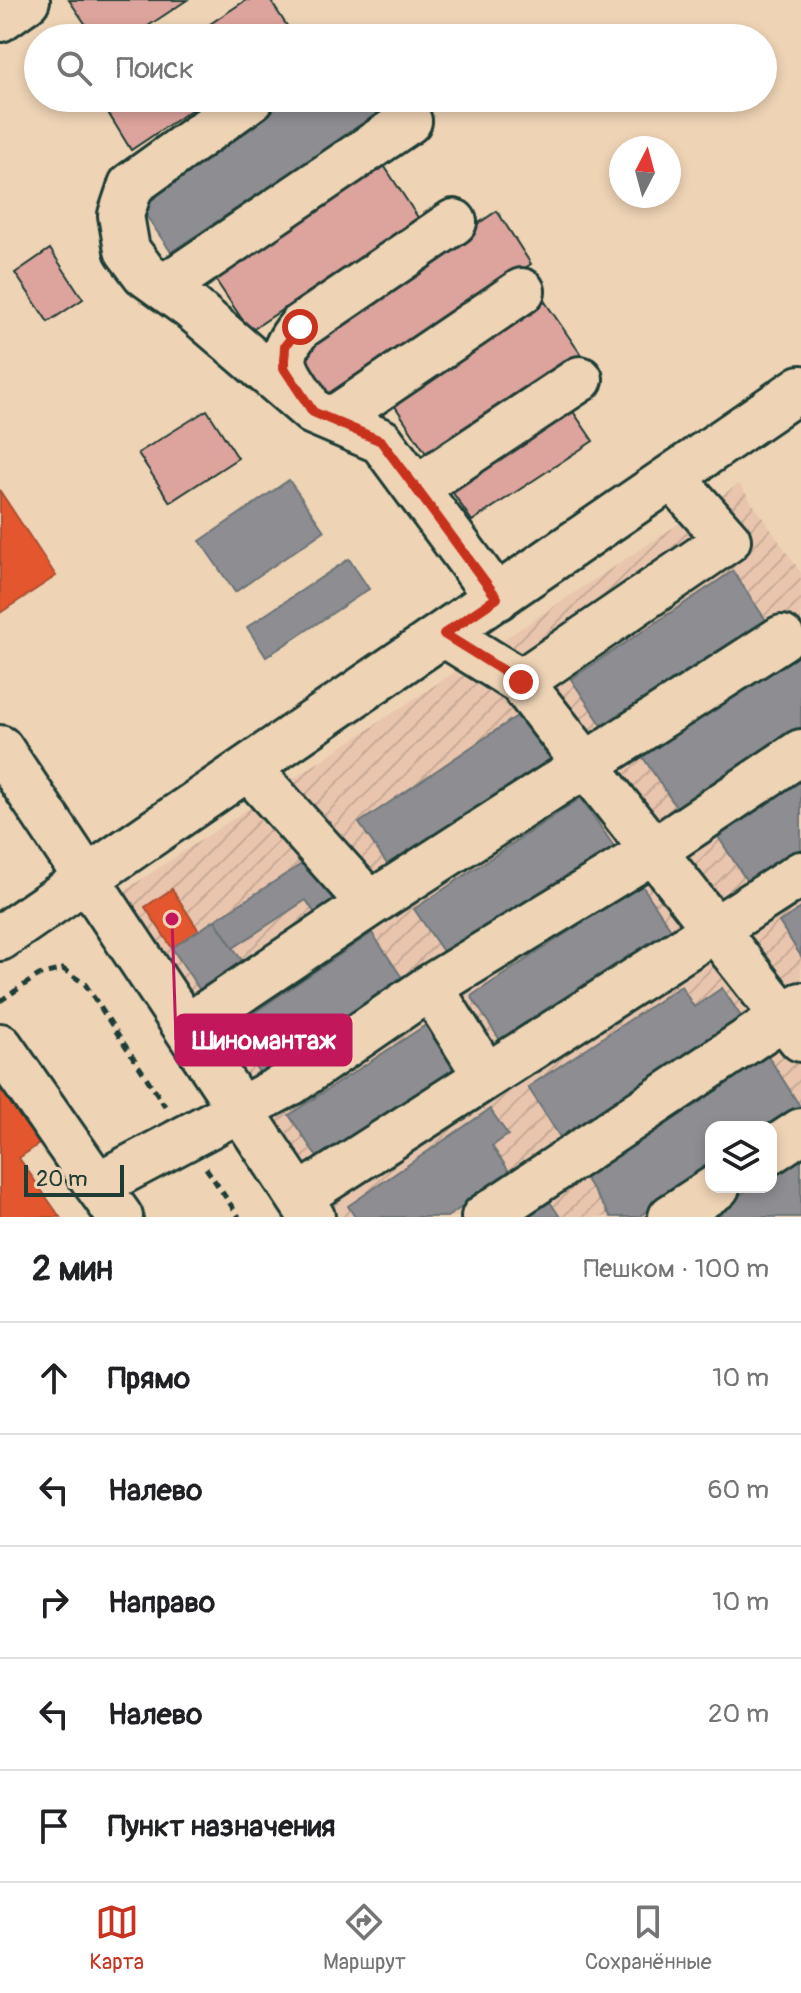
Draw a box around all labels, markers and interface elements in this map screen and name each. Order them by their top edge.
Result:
search box [24,24,777,112]
icon: search [52,46,96,90]
text: Поиск [116,50,194,87]
north arrow [609,136,681,208]
route start [282,309,318,345]
route end [503,664,539,700]
callout: Шиномантаж [176,1015,351,1065]
text: Шиномантаж [191,1025,336,1057]
map controls [705,1121,777,1193]
button: layers [705,1121,777,1193]
scale bar [24,1161,124,1197]
text: 20 m [36,1165,88,1193]
text: 2 мин [32,1248,113,1291]
text: Пешком · 100 m [584,1253,769,1285]
icon: ahead [32,1356,76,1400]
text: Прямо [108,1360,190,1397]
text: 10 m [712,1362,769,1394]
icon: left [32,1468,76,1512]
text: Налево [108,1472,202,1509]
text: 60 m [707,1474,769,1506]
icon: right [32,1580,76,1624]
text: Направо [108,1584,215,1621]
text: 10 m [712,1586,769,1618]
icon: left [32,1692,76,1736]
text: Налево [108,1696,202,1733]
text: 20 m [708,1698,769,1730]
icon: arrive [32,1804,76,1848]
text: Пункт назначения [108,1808,335,1845]
tab: Карта [89,1900,144,1976]
tab: Маршрут [323,1900,406,1976]
tab: Сохранённые [585,1900,712,1976]

